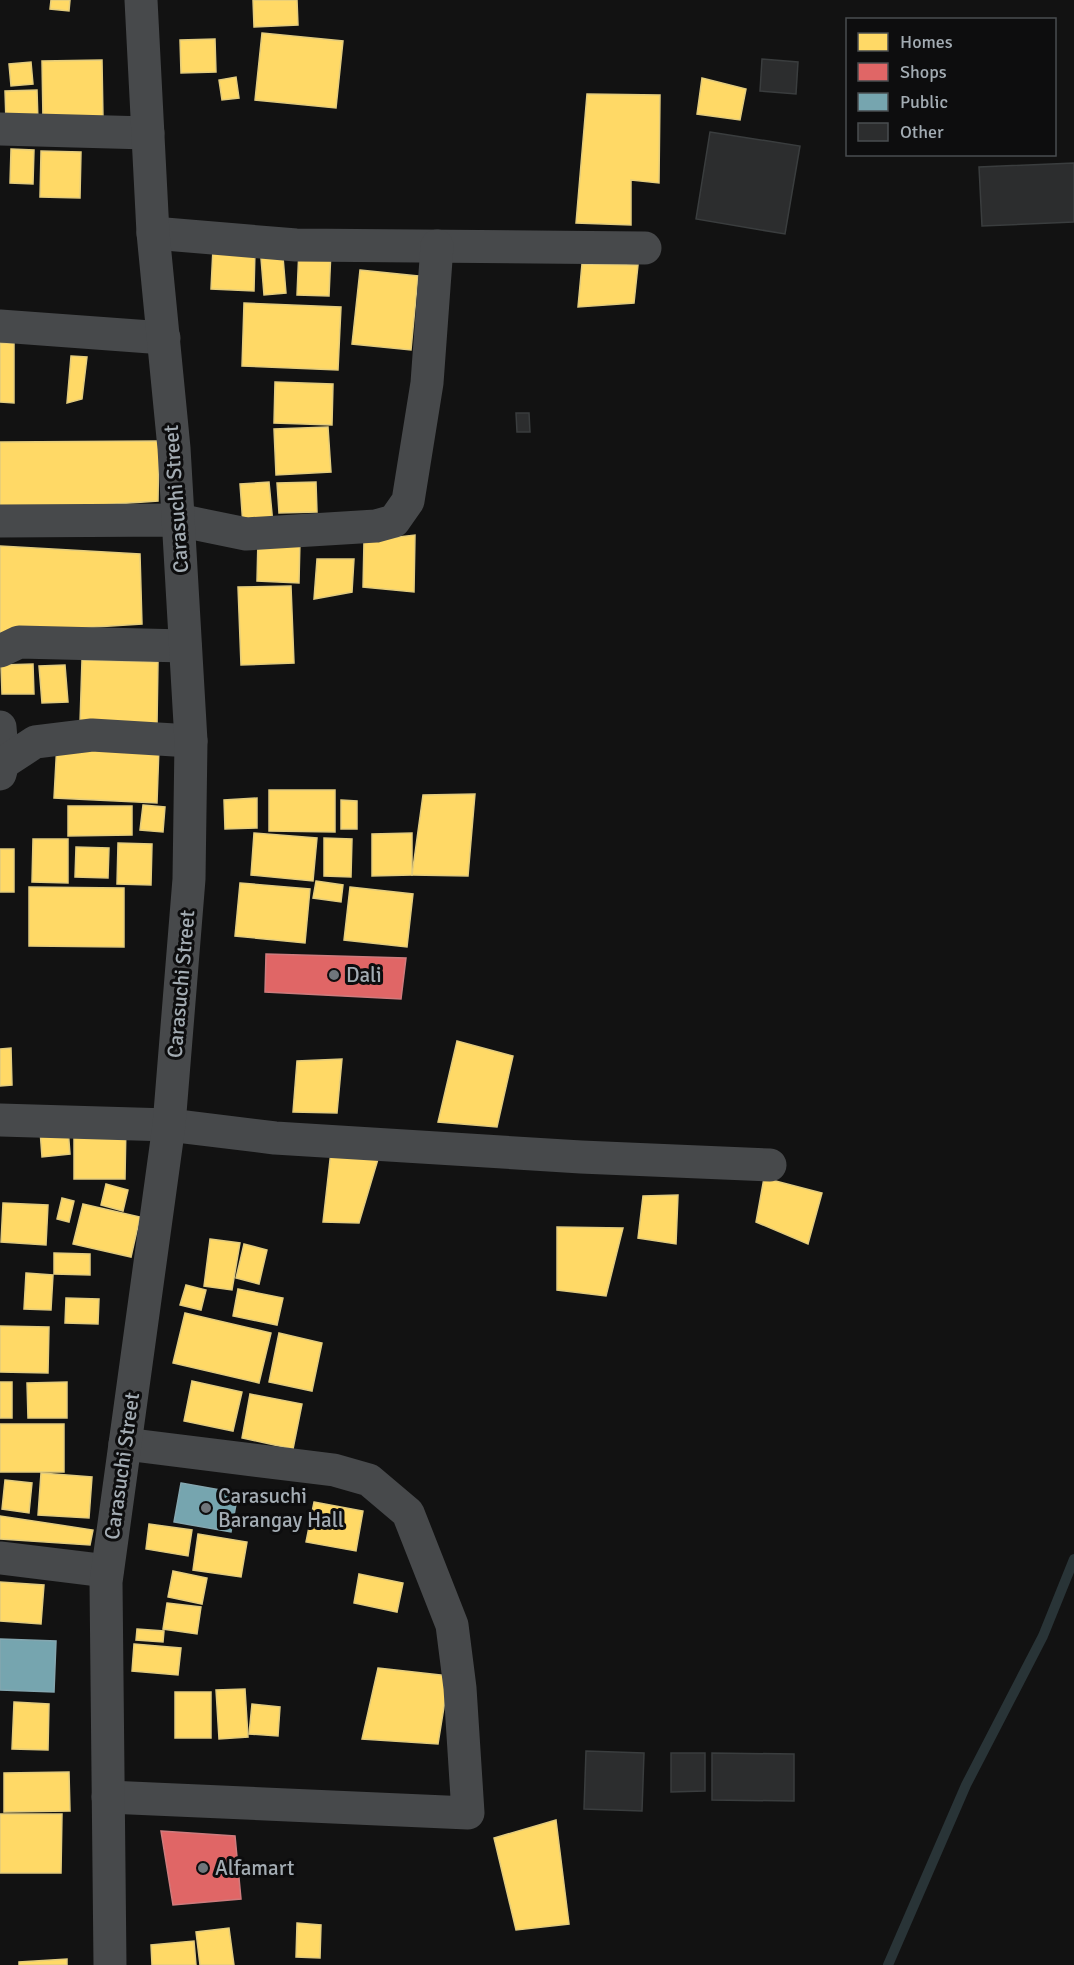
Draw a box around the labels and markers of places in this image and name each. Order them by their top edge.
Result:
place label: Dali [346,962,382,988]
marker: Dali [327,968,341,982]
place label: Carasuchi Barangay Hall [218,1483,344,1533]
marker: Carasuchi Barangay Hall [199,1501,213,1515]
place label: Alfamart [215,1855,294,1881]
marker: Alfamart [196,1861,210,1875]

